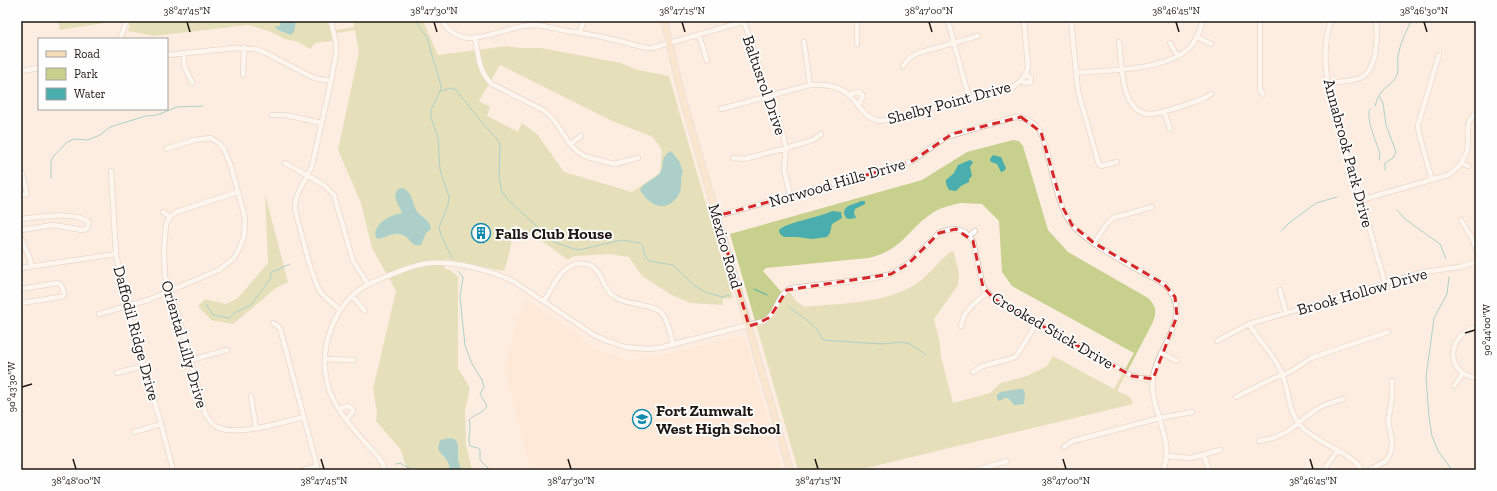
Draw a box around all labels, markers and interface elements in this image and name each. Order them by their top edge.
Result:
text: 38°47'45"N [164,5,211,17]
text: 38°47'30"N [410,5,458,17]
text: 38°47'15"N [659,5,705,17]
text: 38°47'00"N [905,5,954,17]
text: 38°46'45"N [1152,5,1200,17]
text: 38°46'30"N [1400,5,1449,17]
street label: Baltusrol Drive [739,33,790,137]
legend [38,38,168,110]
text: Road [74,47,100,61]
text: Park [74,67,99,81]
street label: Shelby Point Drive [885,77,1013,128]
street label: Annabrook Park Drive [1320,77,1378,230]
text: Water [74,87,106,101]
street label: Norwood Hills Drive [767,154,907,211]
street label: Mexico Road [704,201,747,291]
building icon: Falls Club House [470,222,492,244]
place label: Falls Club House [495,224,612,243]
street label: Daffodil Ridge Drive [109,264,164,403]
street label: Brook Hollow Drive [1295,264,1429,319]
street label: Oriental Lilly Drive [157,278,212,410]
street label: Crooked Stick Drive [988,288,1117,373]
text: 90°44'00"W [1481,304,1493,356]
text: 90°43'30"W [6,361,18,412]
place label: Fort Zumwalt West High School [656,401,781,438]
school or university icon: Fort Zumwalt West High School [631,408,653,430]
text: 38°48'00"N [51,475,101,487]
text: 38°47'45"N [301,475,348,487]
text: 38°47'30"N [547,475,595,487]
text: 38°47'15"N [795,475,841,487]
text: 38°47'00"N [1042,475,1091,487]
text: 38°46'45"N [1289,475,1337,487]

